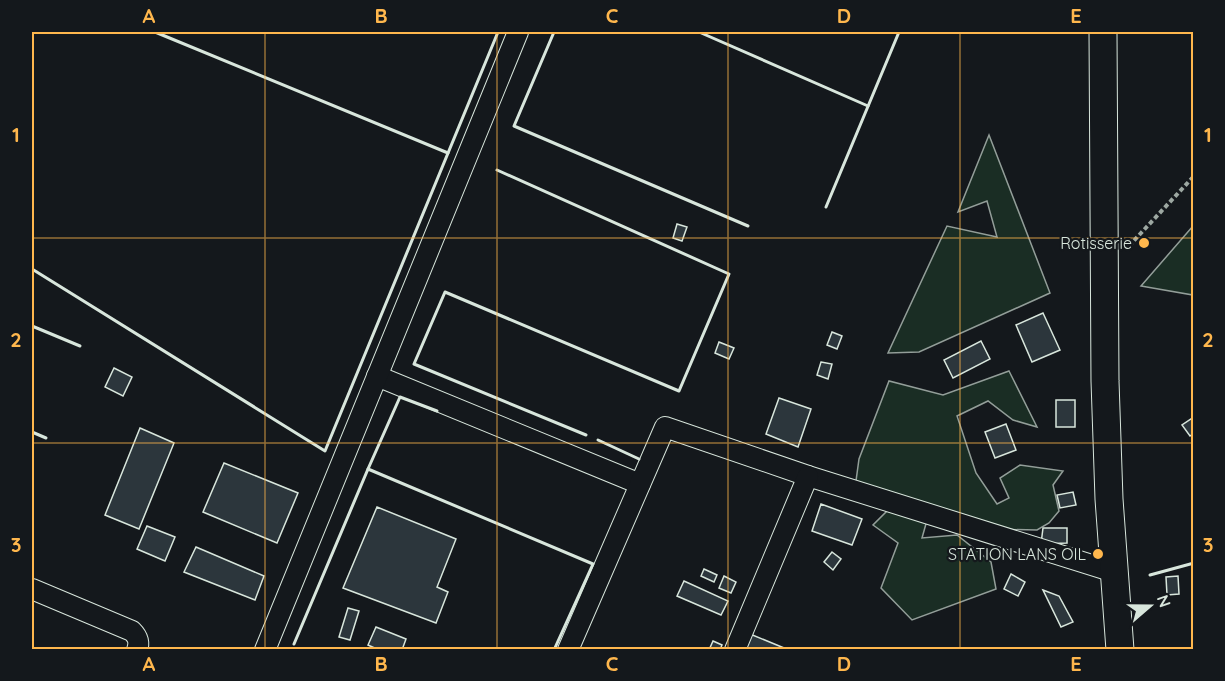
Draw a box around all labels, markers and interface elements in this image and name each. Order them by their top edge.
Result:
text: A [143,3,156,28]
text: B [374,3,388,28]
text: C [606,3,619,28]
text: D [837,3,851,28]
text: E [1070,3,1082,28]
text: 1 [12,122,20,147]
text: 1 [1204,122,1212,147]
place label: Rotisserie [1060,233,1132,253]
marker: Rotisserie [1137,236,1151,250]
text: 2 [10,327,22,352]
text: 2 [1202,327,1214,352]
text: 3 [11,532,21,557]
text: 3 [1203,532,1213,557]
place label: STATION LANS OIL [948,544,1086,564]
marker: STATION LANS OIL [1091,547,1105,561]
north arrow [1120,576,1180,636]
text: N [1153,592,1176,610]
text: A [143,651,156,676]
text: B [374,651,388,676]
text: C [606,651,619,676]
text: D [837,651,851,676]
text: E [1070,651,1082,676]

